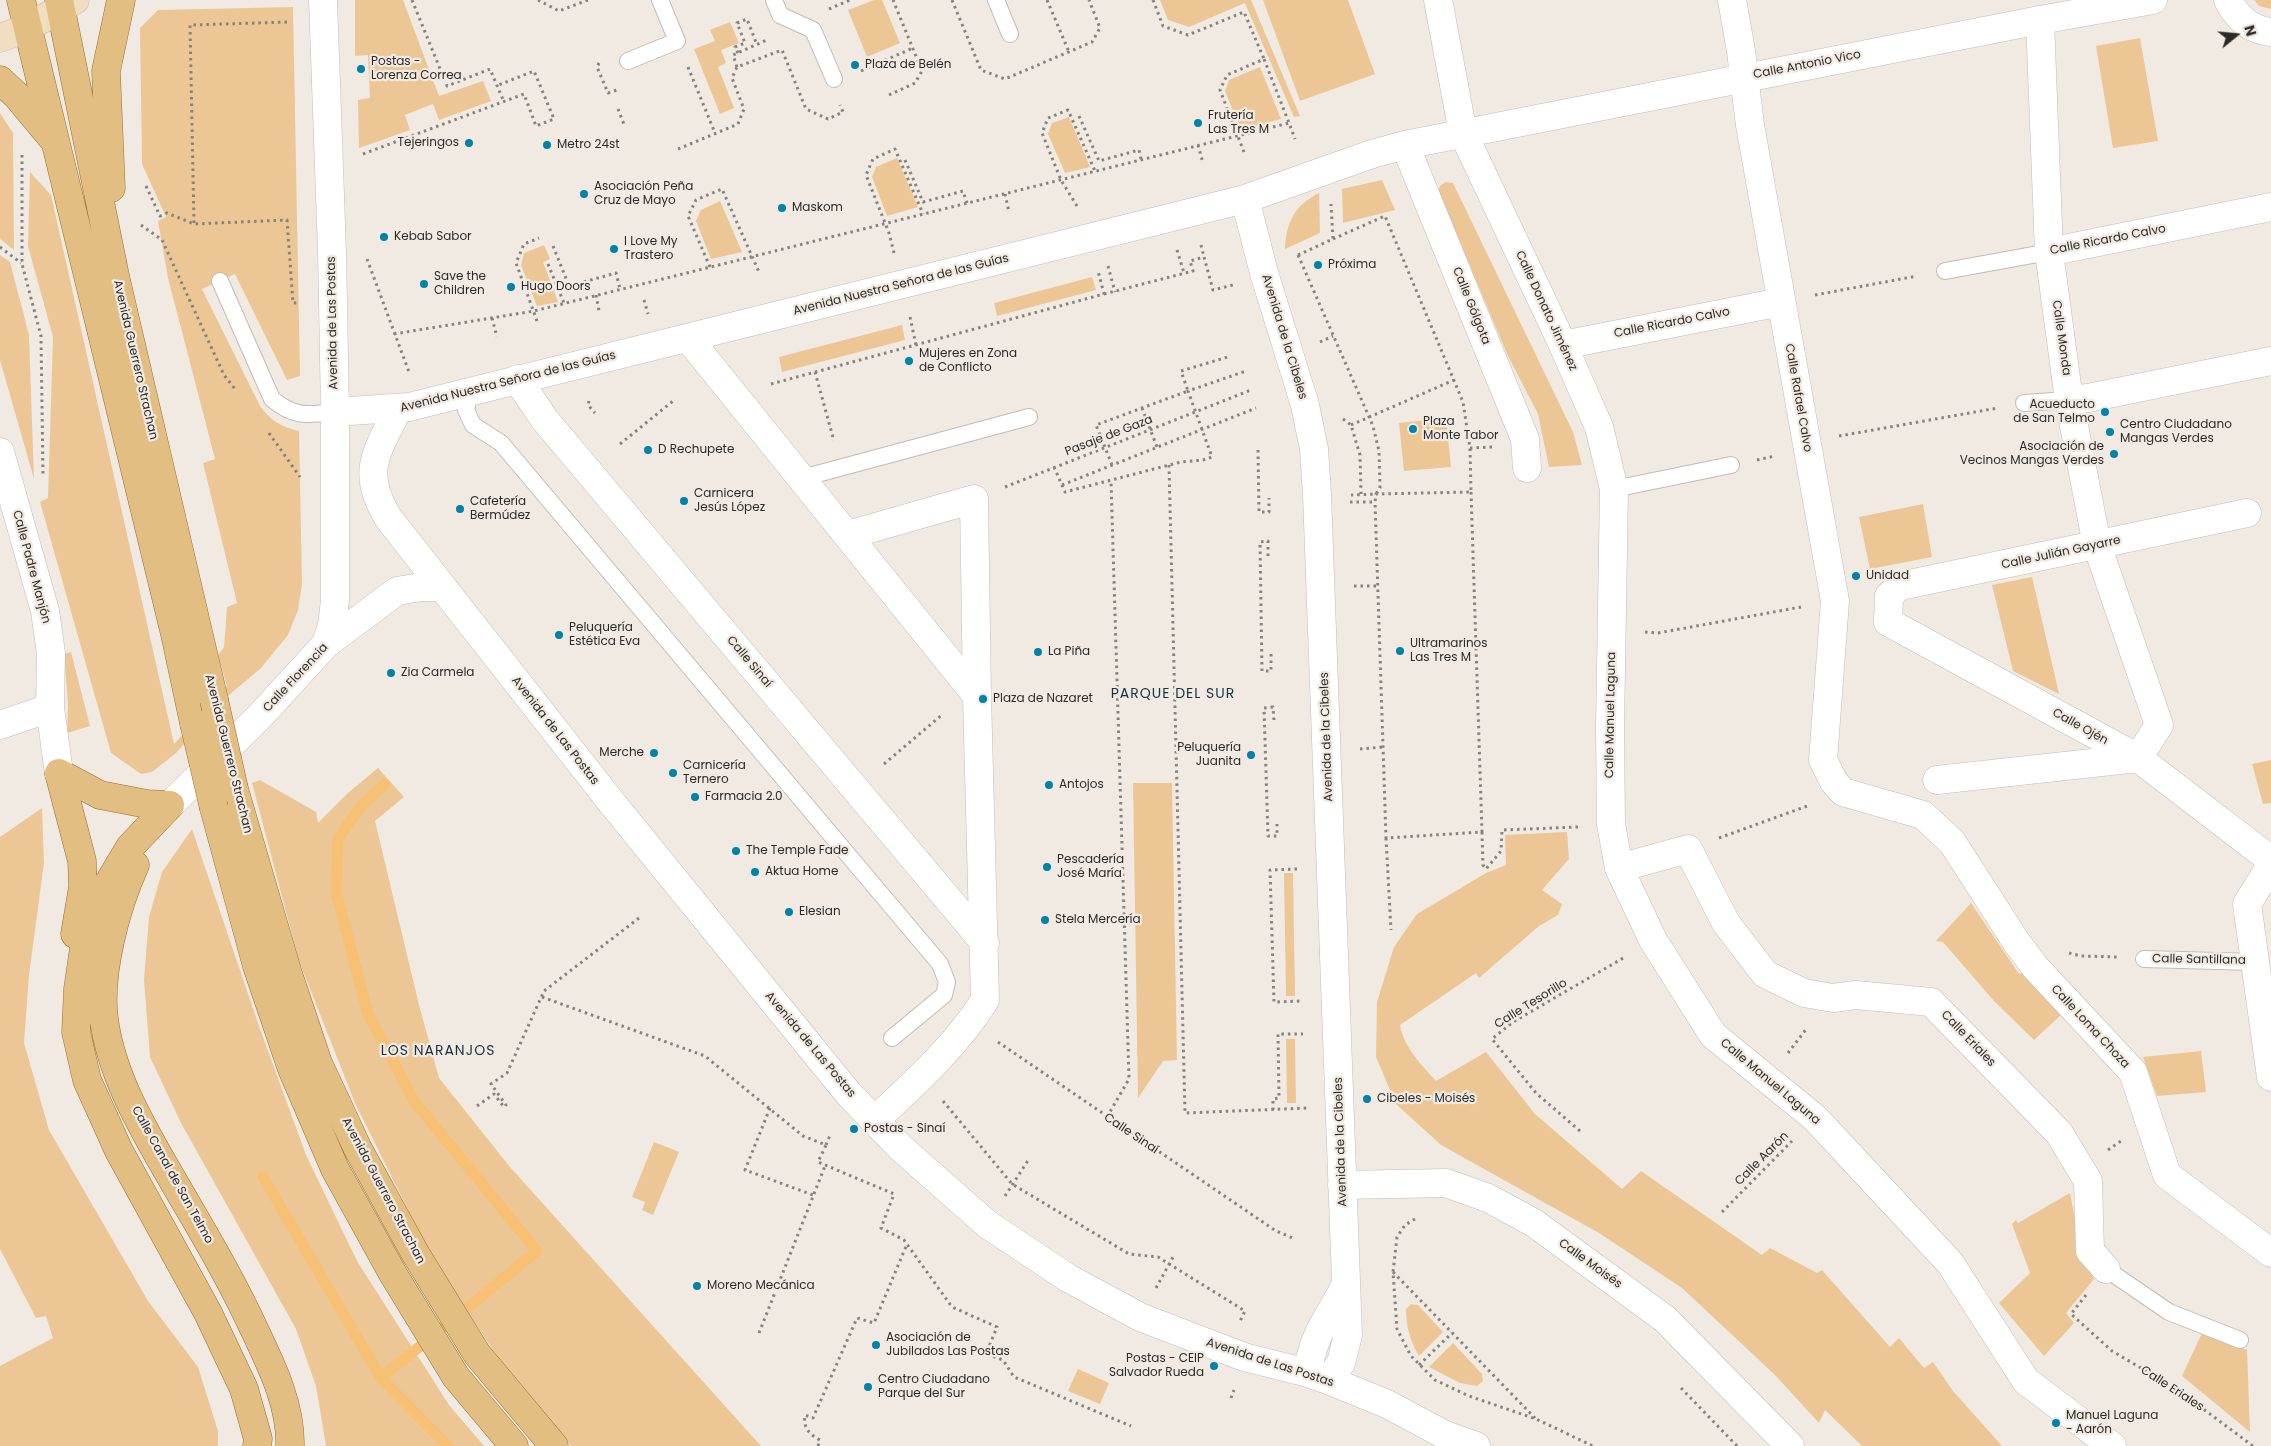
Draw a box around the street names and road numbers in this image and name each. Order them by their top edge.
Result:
street label: Calle Antonio Vico [1752,48,1862,82]
street label: Calle Ricardo Calvo [2049,222,2167,258]
street label: Calle Donato Jiménez [1512,249,1580,373]
street label: Avenida Nuestra Señora de las Guías [792,251,1010,319]
street label: Avenida de Las Postas [325,256,341,390]
street label: Calle Gólgota [1449,265,1493,347]
street label: Avenida de la Cibeles [1258,273,1310,401]
street label: Avenida Guerrero Strachan [110,279,160,441]
street label: Calle Monda [2049,299,2073,377]
street label: Calle Ricardo Calvo [1613,305,1731,341]
street label: Calle Rafael Calvo [1781,343,1815,453]
street label: Avenida Nuestra Señora de las Guías [399,348,617,416]
street label: Pasaje de Gaza [1063,413,1155,459]
street label: Calle Padre Manjón [9,509,53,625]
street label: Calle Julián Gayarre [2000,533,2122,573]
street label: Calle Sinaí [723,633,775,691]
street label: Calle Florencia [261,641,331,715]
street label: Calle Manuel Laguna [1603,652,1619,778]
street label: Avenida de la Cibeles [1318,672,1336,802]
street label: Avenida Guerrero Strachan [201,673,255,835]
street label: Avenida de Las Postas [508,674,602,788]
street label: Calle Ojén [2050,706,2110,748]
street label: Calle Santillana [2152,952,2246,968]
street label: Calle Tesorillo [1492,976,1570,1032]
street label: Calle Loma Choza [2048,982,2132,1072]
street label: Avenida de Las Postas [762,989,858,1101]
street label: Calle Eriales [1938,1008,1998,1070]
street label: Calle Manuel Laguna [1717,1036,1823,1128]
street label: Avenida de la Cibeles [1332,1077,1350,1207]
street label: Calle Canal de San Telmo [128,1104,216,1246]
street label: Calle Sinaí [1101,1111,1161,1157]
street label: Avenida Guerrero Strachan [338,1116,428,1266]
street label: Calle Aarón [1732,1129,1792,1189]
street label: Calle Moisés [1555,1236,1625,1292]
street label: Avenida de Las Postas [1204,1336,1336,1390]
street label: Calle Eriales [2138,1363,2206,1415]

